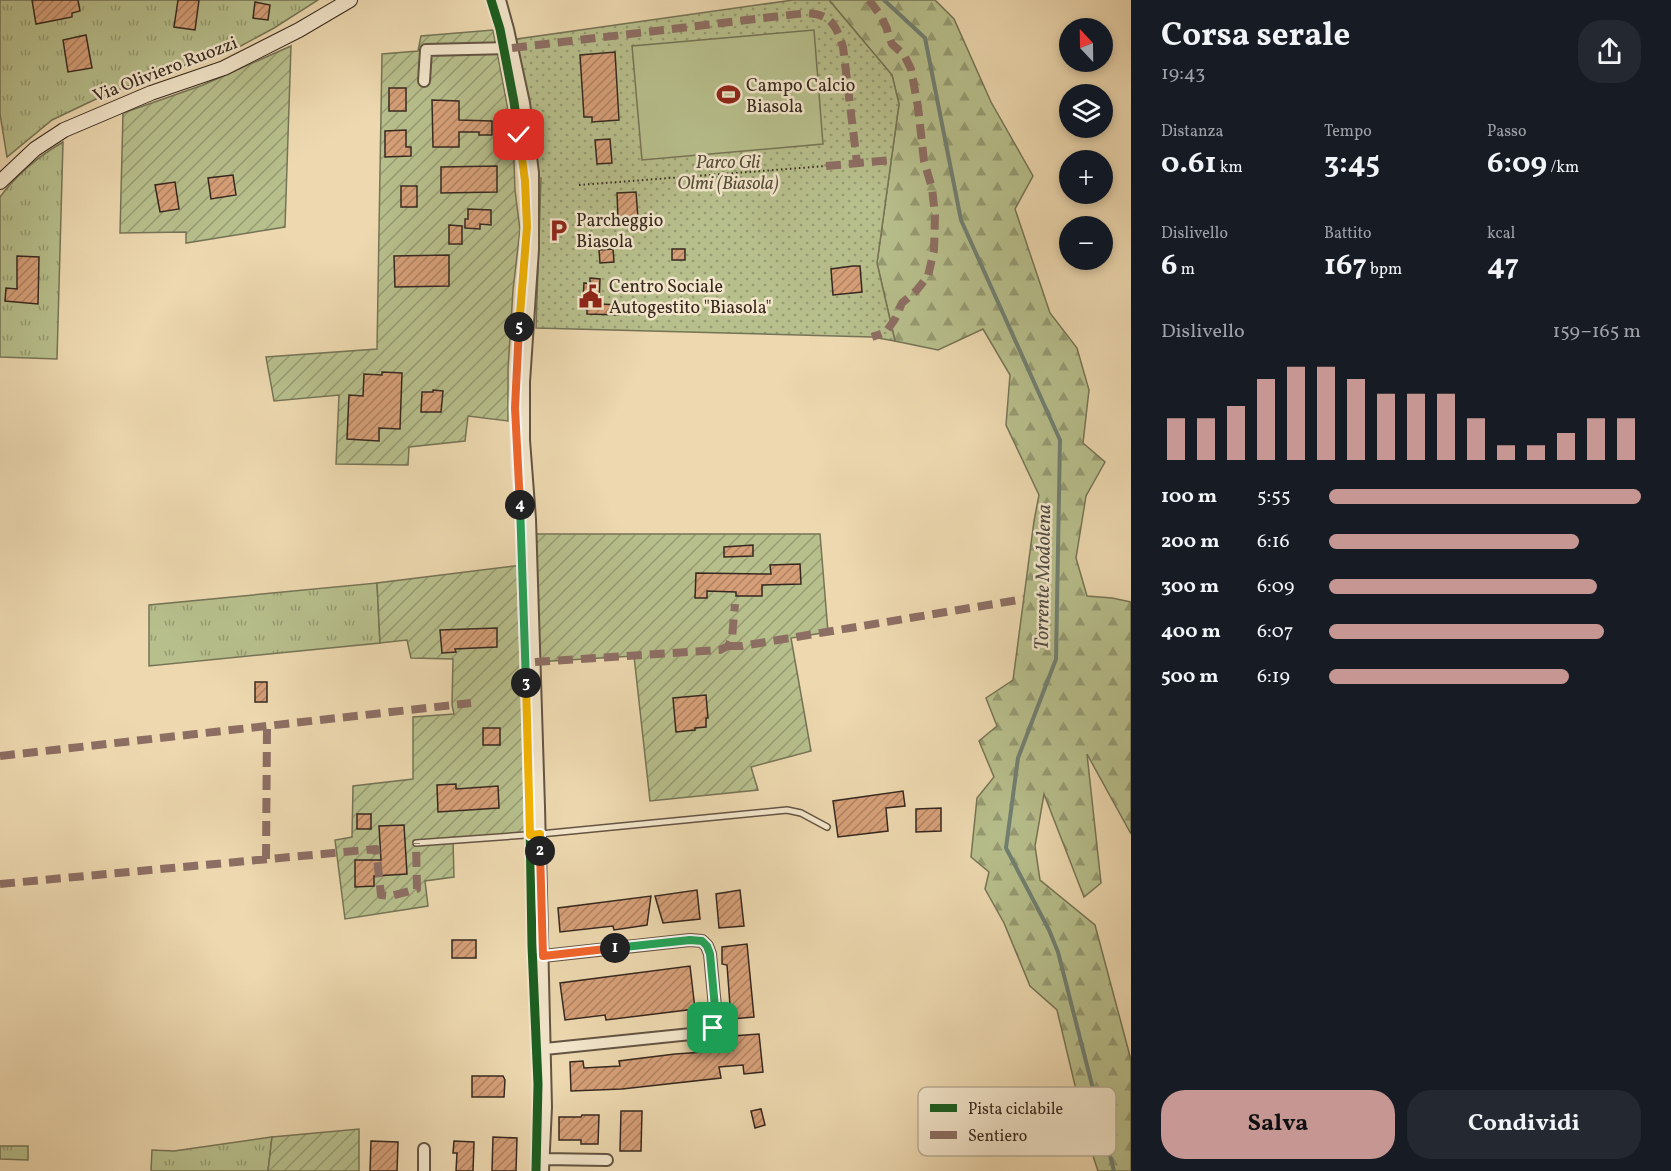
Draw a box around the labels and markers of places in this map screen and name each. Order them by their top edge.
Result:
place label: Campo Calcio Biasola [746,74,855,120]
sports icon: Campo Calcio Biasola [715,82,741,108]
pin [493,109,544,160]
place label: Parcheggio Biasola [576,209,663,255]
parking icon: Parcheggio Biasola [545,217,571,243]
place label: Centro Sociale Autogestito "Biasola" [609,275,772,321]
public building icon: Centro Sociale Autogestito "Biasola" [578,283,604,309]
pin: 5 [504,312,534,342]
pin: 4 [505,490,535,520]
pin: 3 [511,668,541,698]
pin: 2 [525,836,555,866]
pin: 1 [600,933,630,963]
pin [687,1002,738,1053]

